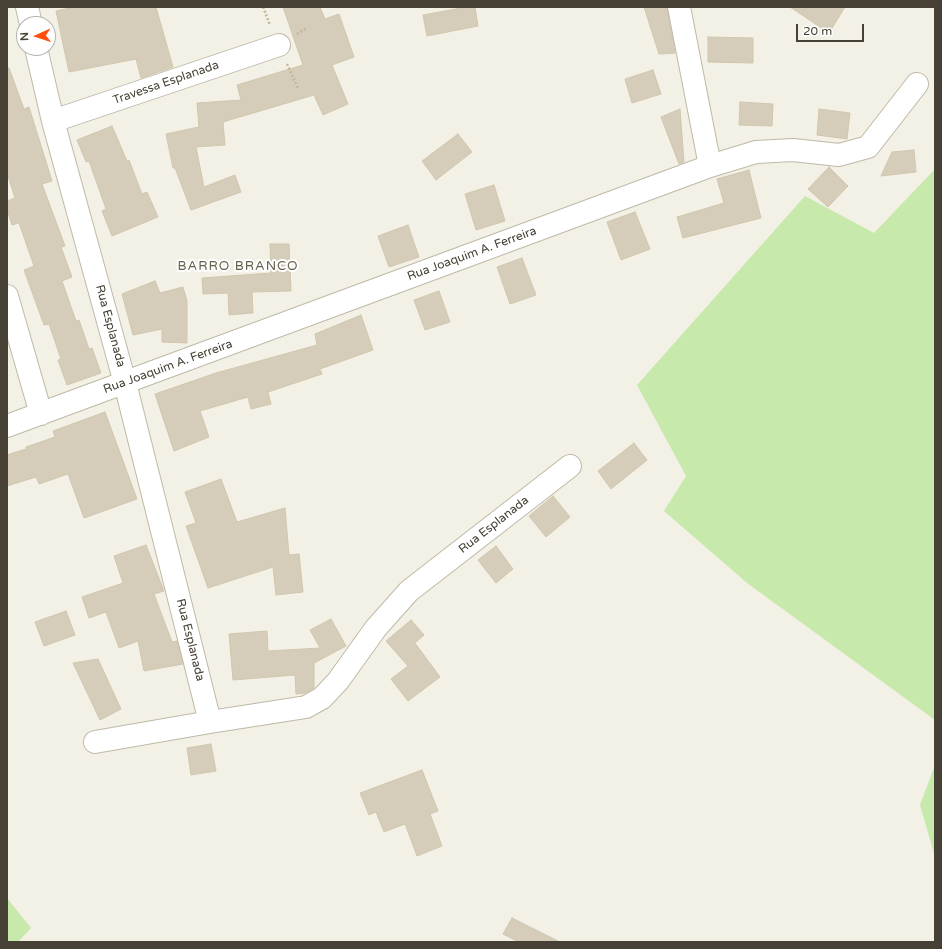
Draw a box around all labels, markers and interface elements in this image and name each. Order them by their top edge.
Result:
north arrow [16,16,56,56]
scale bar [798,16,866,42]
text: 20 m [803,24,832,38]
text: N [18,32,31,41]
street label: Travessa Esplanada [111,58,221,108]
street label: Rua Joaquim A. Ferreira [406,224,538,284]
district label: BARRO BRANCO [178,259,298,275]
street label: Rua Esplanada [92,283,128,369]
street label: Rua Joaquim A. Ferreira [102,337,234,397]
street label: Rua Esplanada [456,493,532,557]
street label: Rua Esplanada [173,597,207,683]

